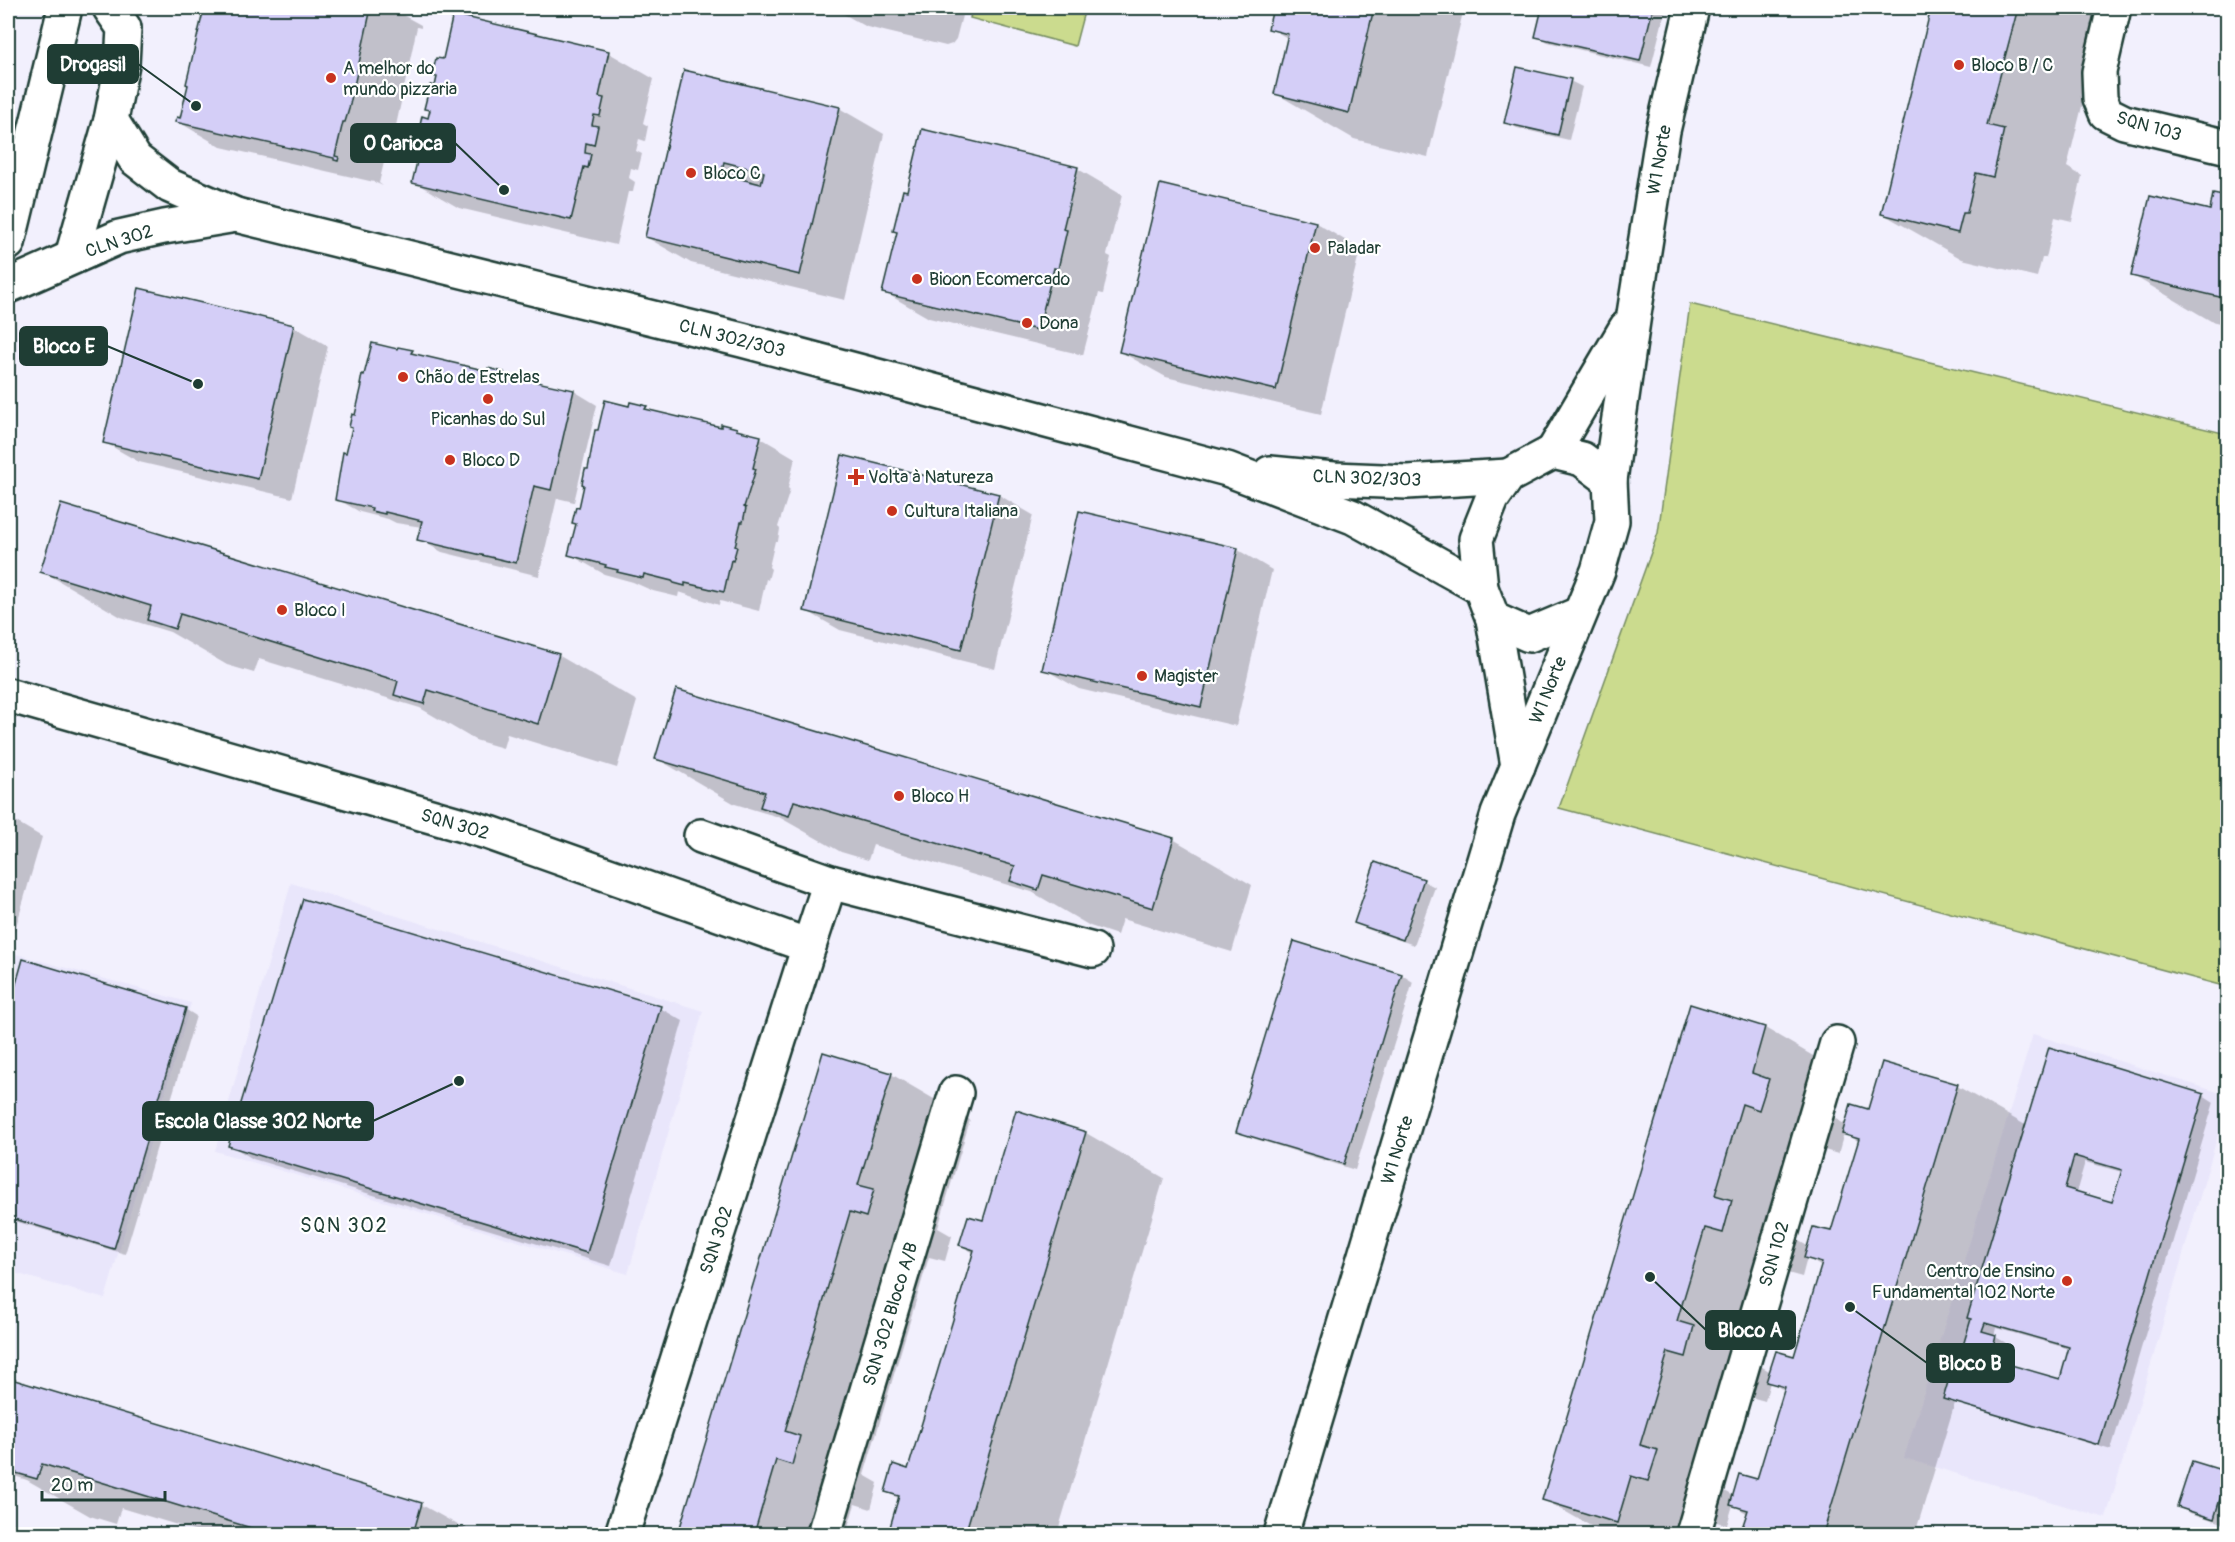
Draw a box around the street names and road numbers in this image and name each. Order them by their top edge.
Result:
street label: SQN 103 [2114,106,2184,147]
street label: W1 Norte [1642,123,1677,197]
street label: CLN 302 [82,220,156,263]
street label: CLN 302/303 [676,314,787,363]
street label: CLN 302/303 [1312,465,1422,492]
street label: W1 Norte [1525,653,1572,727]
street label: SQN 302 [418,804,492,845]
street label: W1 Norte [1376,1113,1419,1187]
street label: SQN 302 [695,1203,738,1277]
street label: SQN 102 [1754,1219,1795,1289]
street label: SQN 302 Bloco A/B [858,1240,923,1389]

